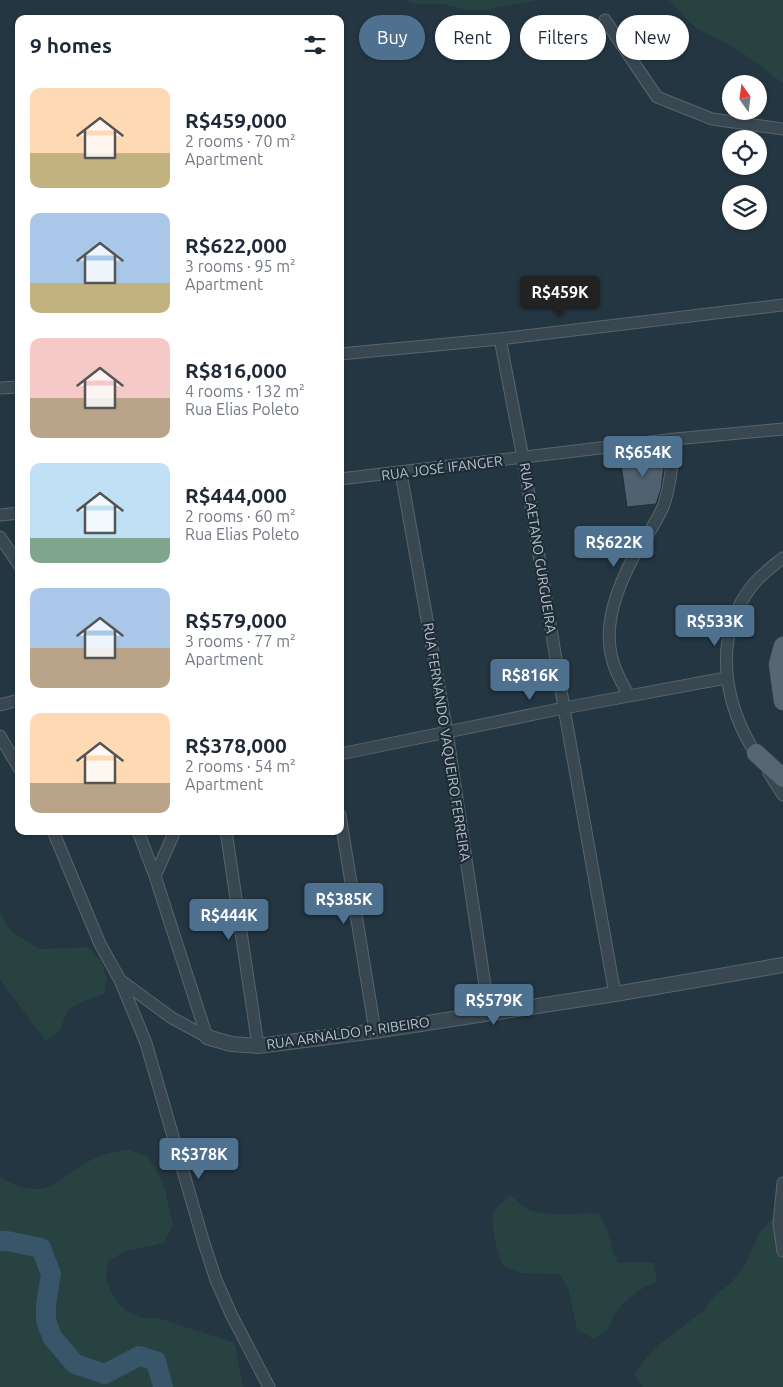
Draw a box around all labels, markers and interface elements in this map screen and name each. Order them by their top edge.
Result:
chip: Buy [359,15,425,60]
chip: Rent [435,15,510,60]
chip: Filters [520,15,606,60]
chip: New [616,15,689,60]
icon: filters [301,31,329,59]
text: 9 homes [30,33,112,57]
north arrow [722,75,768,120]
map controls [722,75,767,230]
icon: home [70,108,130,168]
text: R$459,000 [185,108,287,132]
button: locate [722,130,767,175]
text: 2 rooms · 70 m² [185,132,296,150]
text: Apartment [185,150,263,168]
button: layers [722,185,767,230]
icon: home [70,233,130,293]
text: R$622,000 [185,233,287,257]
text: 3 rooms · 95 m² [185,257,296,275]
text: Apartment [185,275,263,293]
pin: R$459K [519,276,601,318]
text: R$459K [531,283,589,301]
icon: home [70,358,130,418]
text: R$816,000 [185,358,287,382]
text: 4 rooms · 132 m² [185,382,305,400]
text: Rua Elias Poleto [185,400,299,418]
pin: R$654K [602,436,684,478]
text: R$654K [614,443,672,461]
street label: RUA JOSÉ IFANGER [380,452,504,483]
street label: RUA CAETANO GURGUEIRA [517,462,559,634]
icon: home [70,483,130,543]
text: R$444,000 [185,483,287,507]
text: 2 rooms · 60 m² [185,507,296,525]
text: Rua Elias Poleto [185,525,299,543]
pin: R$622K [573,526,655,568]
text: R$622K [585,533,643,551]
pin: R$533K [674,604,756,647]
icon: home [70,608,130,668]
text: R$579,000 [185,608,287,632]
text: R$533K [686,612,744,630]
street label: RUA FERNANDO VAQUEIRO FERREIRA [420,621,474,863]
text: 3 rooms · 77 m² [185,632,296,650]
text: Apartment [185,650,263,668]
pin: R$816K [489,658,571,701]
text: R$816K [501,666,559,684]
icon: home [70,733,130,793]
text: R$378,000 [185,733,287,757]
text: 2 rooms · 54 m² [185,757,296,775]
text: Apartment [185,775,263,793]
pin: R$385K [303,882,385,925]
text: R$385K [315,890,373,908]
pin: R$444K [188,898,270,941]
text: R$444K [200,906,258,924]
pin: R$579K [453,984,535,1026]
text: R$579K [465,991,523,1009]
street label: RUA ARNALDO P. RIBEIRO [265,1014,431,1052]
pin: R$378K [158,1138,240,1180]
text: R$378K [170,1145,228,1163]

